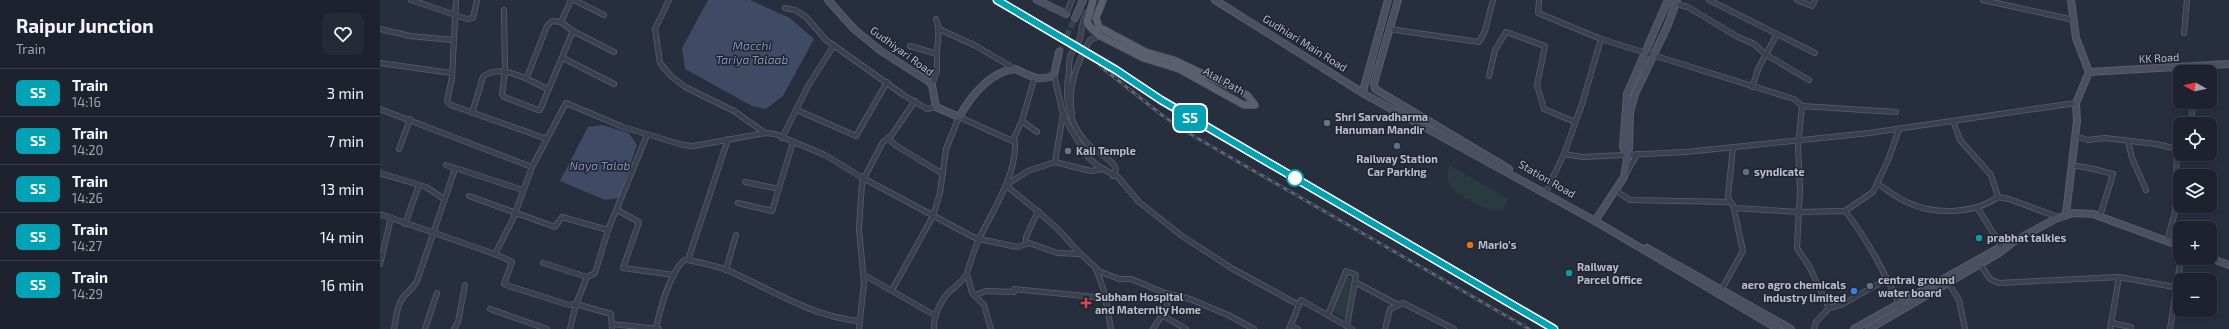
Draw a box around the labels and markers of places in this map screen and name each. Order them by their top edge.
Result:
place label: Shri Sarvadharma Hanuman Mandir [1335,110,1428,136]
marker: Shri Sarvadharma Hanuman Mandir [1322,118,1332,128]
marker: Railway Station Car Parking [1392,141,1402,151]
place label: Kali Temple [1076,144,1136,157]
marker: Kali Temple [1063,146,1073,156]
place label: Railway Station Car Parking [1356,152,1438,178]
place label: syndicate [1754,165,1805,179]
marker: syndicate [1741,167,1751,177]
unlabelled marker [1286,169,1304,187]
place label: prabhat talkies [1987,231,2066,244]
marker: prabhat talkies [1974,233,1984,243]
place label: Mario's [1478,238,1517,251]
marker: Mario's [1465,240,1475,250]
place label: Railway Parcel Office [1577,260,1643,286]
marker: Railway Parcel Office [1564,268,1574,278]
place label: central ground water board [1878,273,1955,299]
place label: aero agro chemicals industry limited [1741,278,1846,305]
marker: central ground water board [1865,281,1875,291]
marker: aero agro chemicals industry limited [1849,286,1859,296]
place label: Subham Hospital and Maternity Home [1095,290,1201,317]
marker: Subham Hospital and Maternity Home [1080,297,1092,309]

